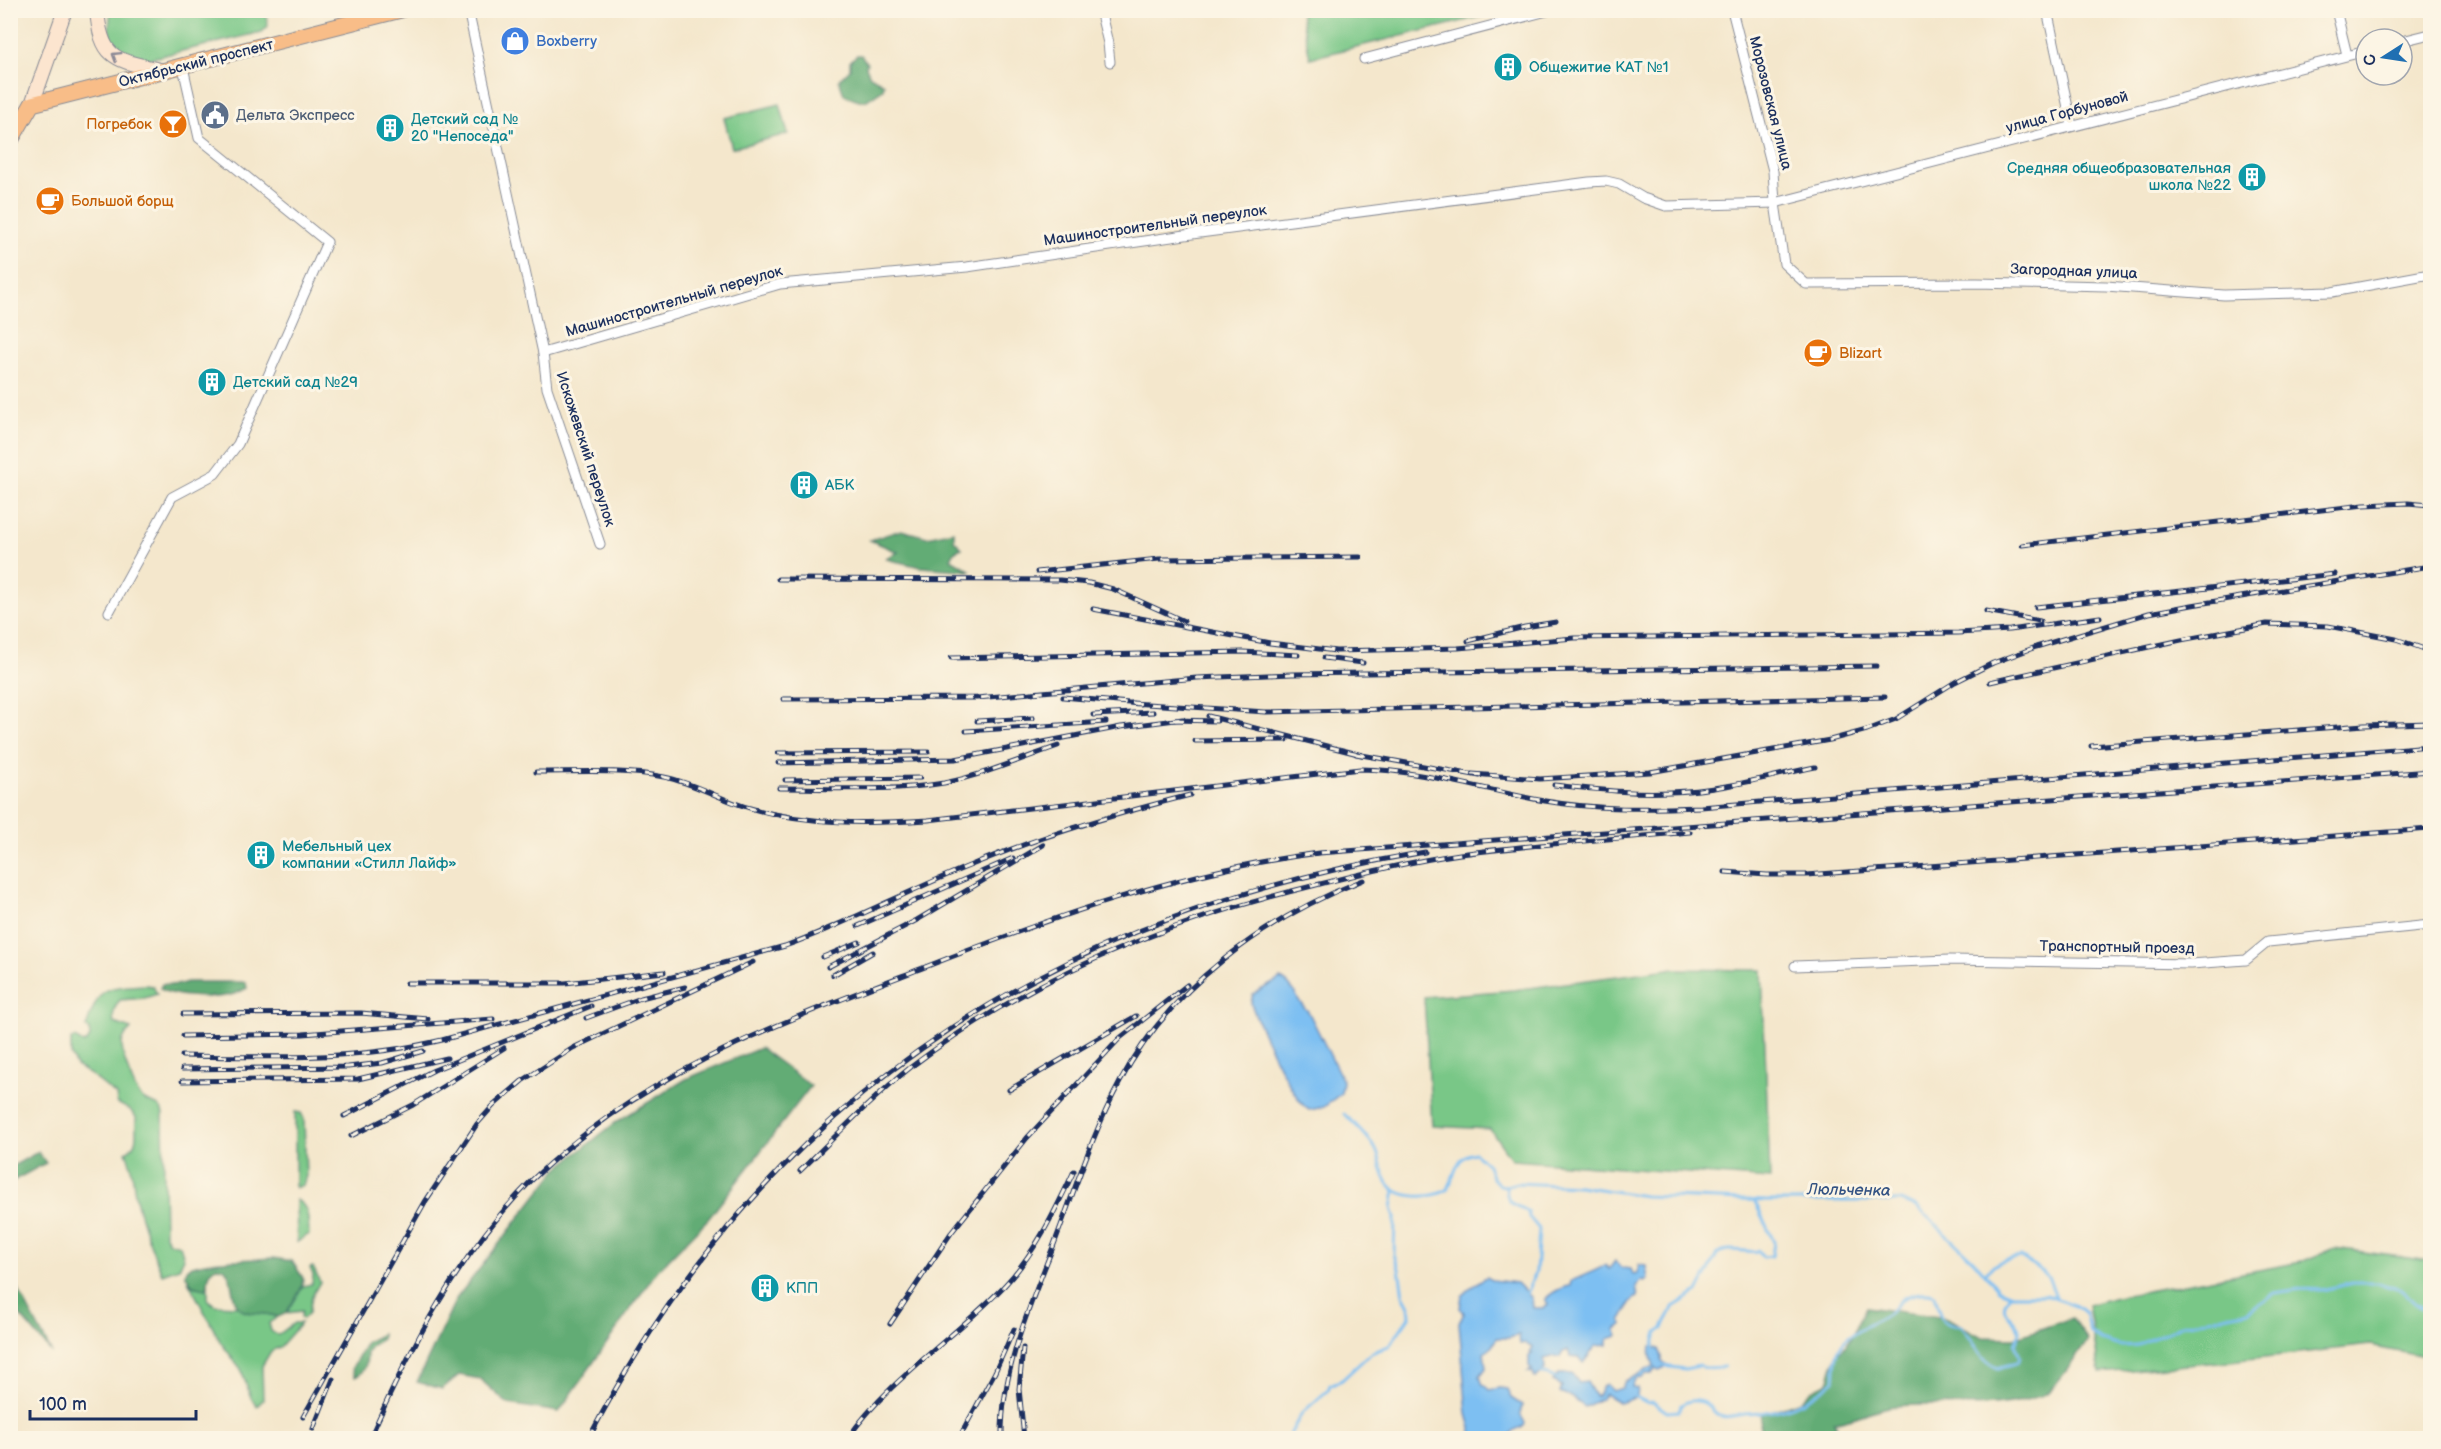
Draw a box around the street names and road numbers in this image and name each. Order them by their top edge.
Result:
street label: Морозовская улица [1745,34,1796,172]
street label: Октябрьский проспект [117,35,275,92]
street label: улица Горбуновой [2004,87,2130,138]
street label: Машиностроительный переулок [1042,200,1268,251]
street label: Загородная улица [2010,260,2138,283]
street label: Машиностроительный переулок [563,261,785,342]
street label: Искожевский переулок [551,369,620,529]
street label: Транспортный проезд [2039,937,2195,958]

